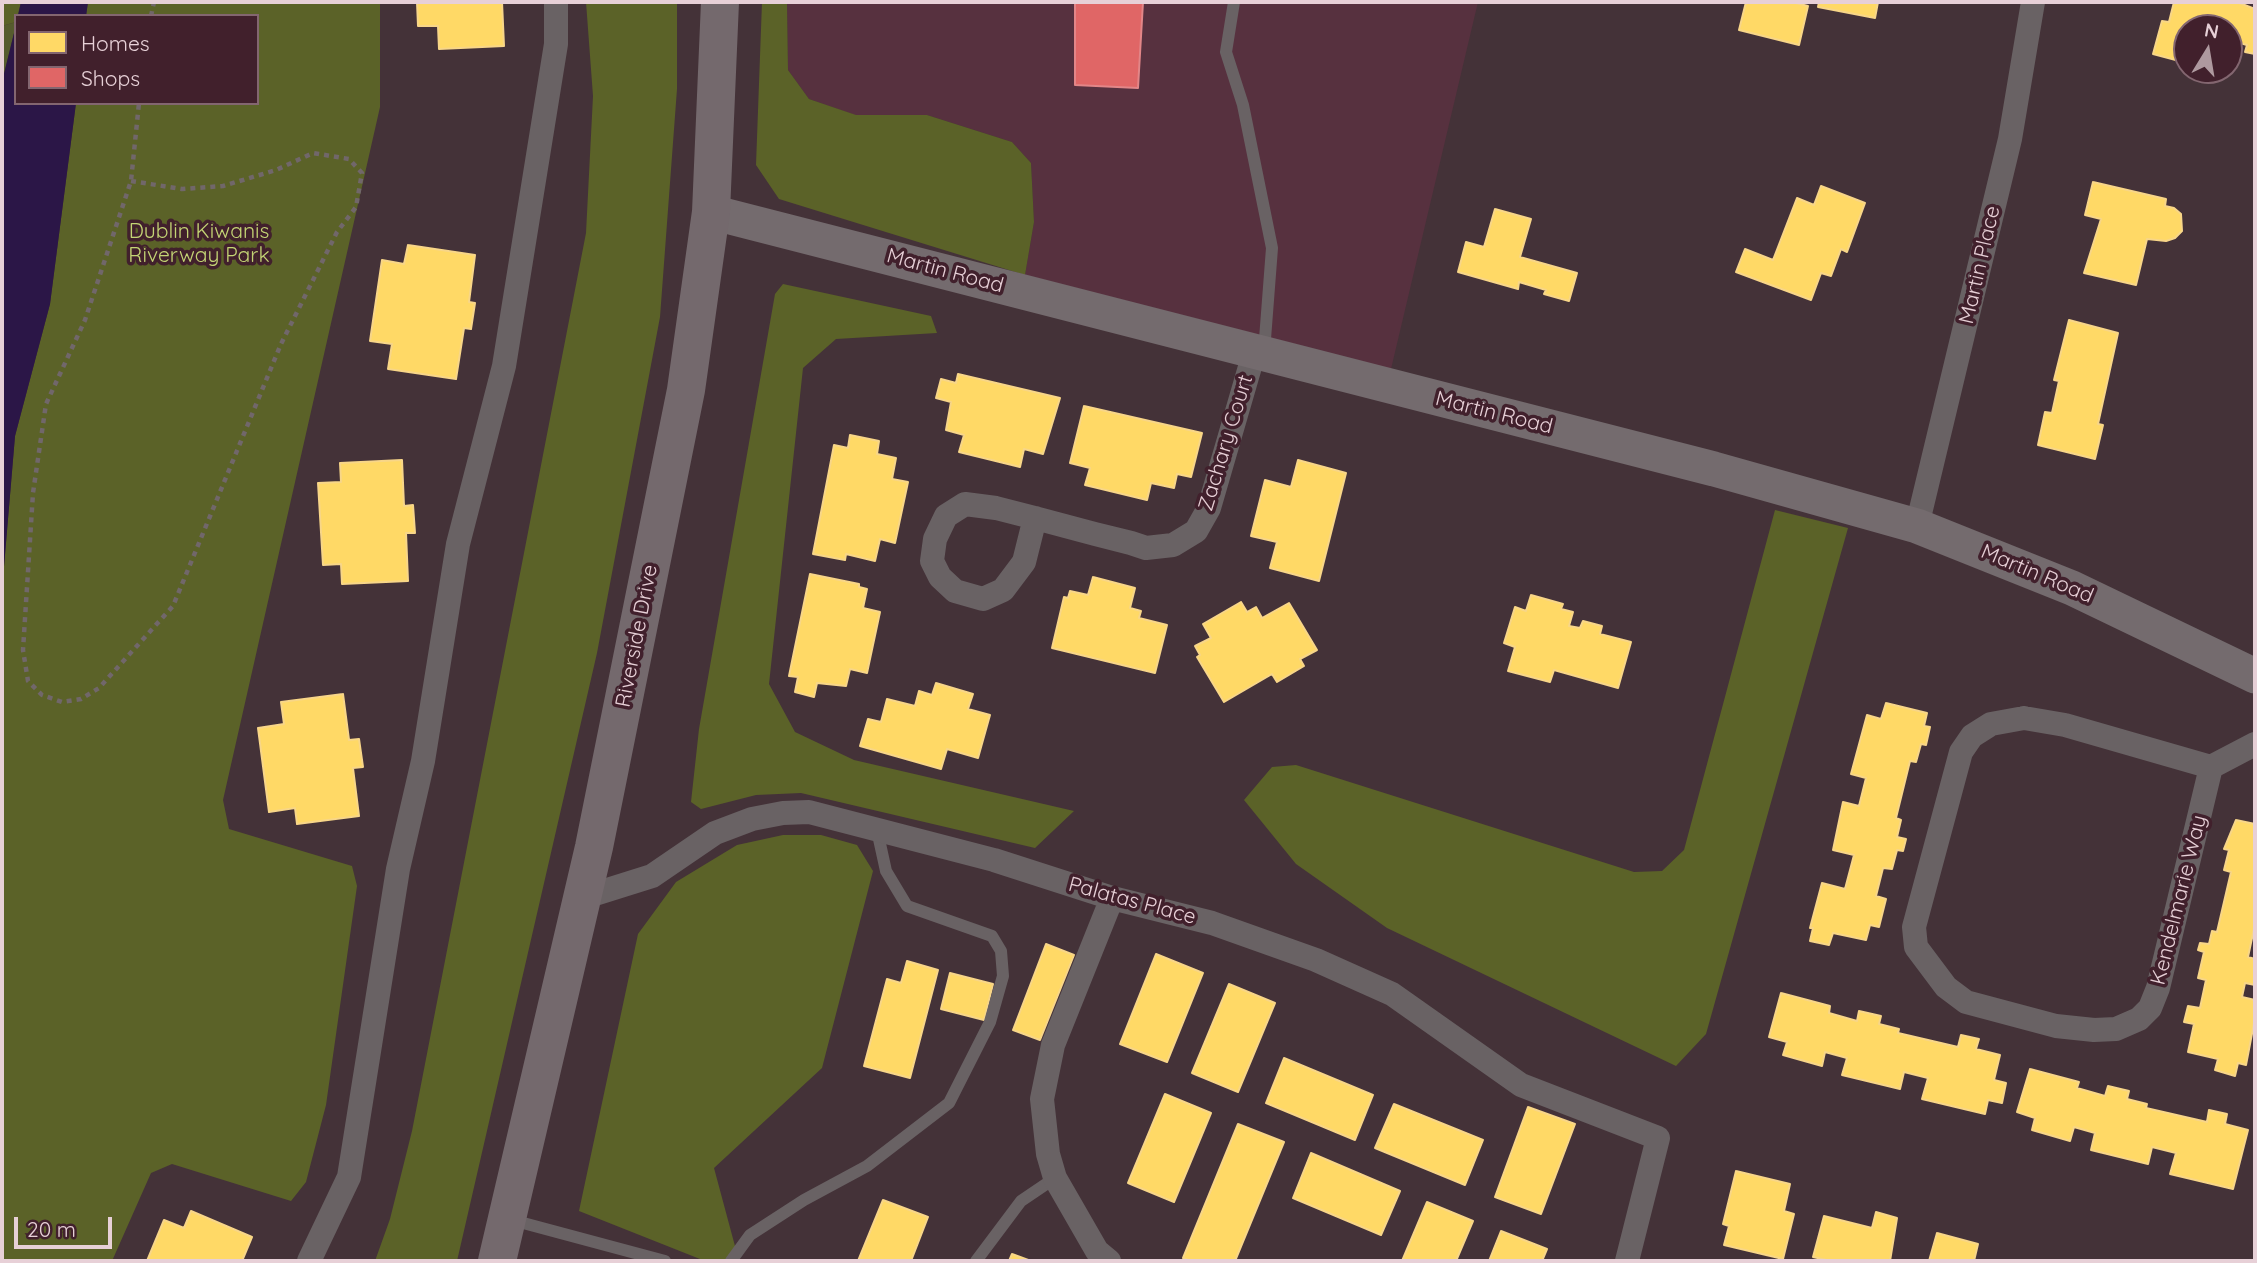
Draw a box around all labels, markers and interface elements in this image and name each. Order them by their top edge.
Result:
legend [14,14,259,105]
north arrow [2173,14,2243,84]
text: N [2202,17,2221,43]
text: Homes [81,30,150,56]
text: Shops [81,65,140,91]
street label: Martin Place [1954,203,2006,327]
park label: Dublin Kiwanis Riverway Park [128,219,270,269]
street label: Martin Road [884,243,1006,299]
street label: Zachary Court [1193,372,1259,514]
street label: Martin Road [1433,386,1555,440]
street label: Martin Road [1977,539,2097,609]
street label: Riverside Drive [611,563,663,709]
street label: Kendelmarie Way [2146,813,2212,987]
street label: Palatas Place [1066,872,1198,930]
scale bar [18,1204,116,1248]
text: 20 m [27,1216,76,1242]

